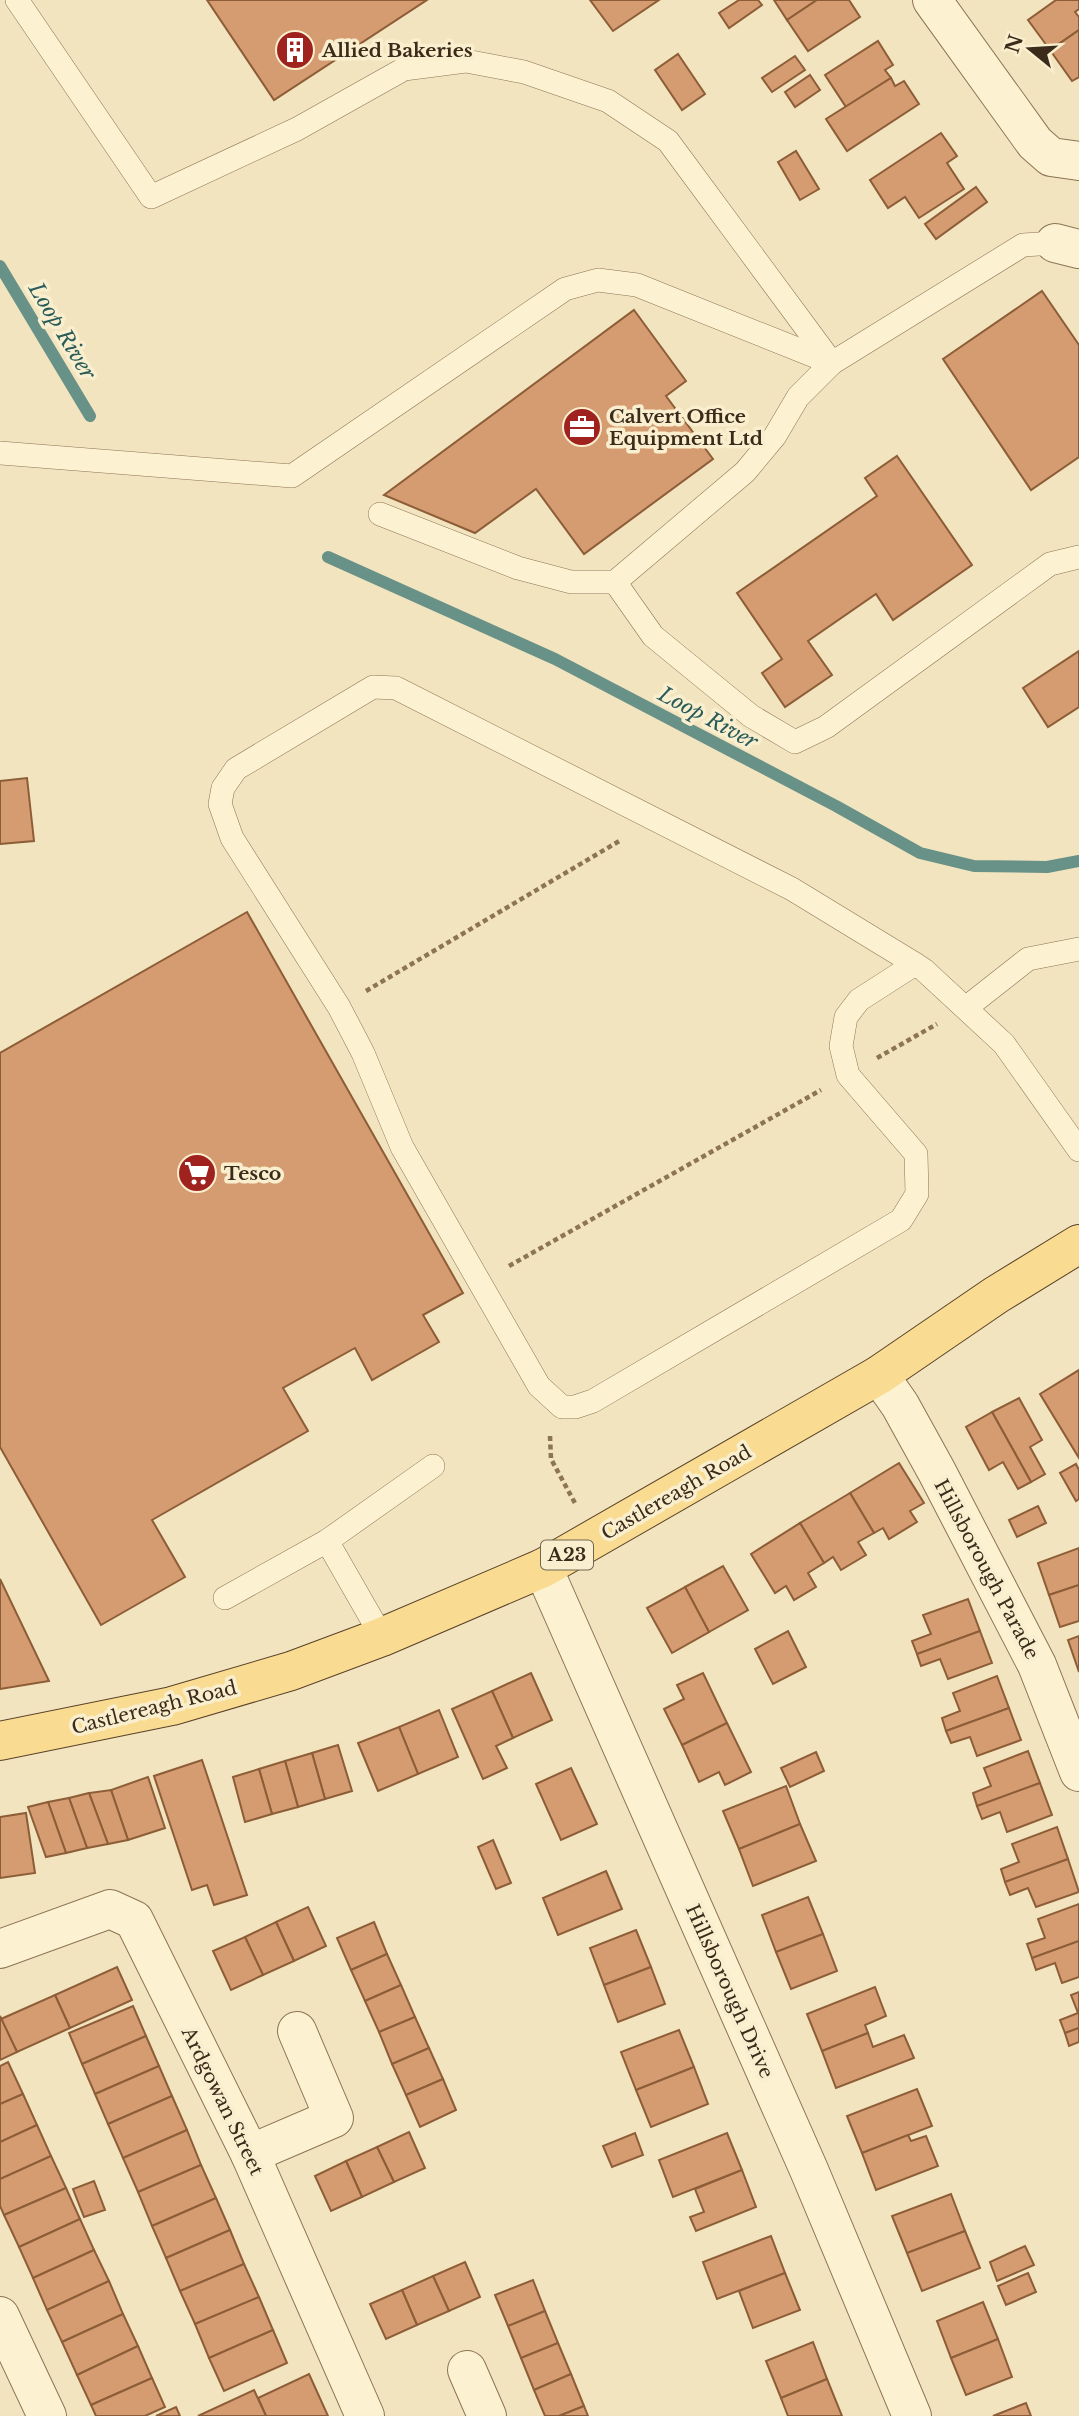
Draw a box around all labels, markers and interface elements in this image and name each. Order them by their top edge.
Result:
north arrow [995,14,1065,84]
building icon: Allied Bakeries [274,29,316,71]
text: N [1001,32,1028,56]
place label: Allied Bakeries [321,39,473,62]
water label: Loop River [22,277,102,385]
place label: Calvert Office Equipment Ltd [609,405,763,450]
office icon: Calvert Office Equipment Ltd [561,406,603,448]
water label: Loop River [653,681,763,756]
supermarket icon: Tesco [176,1152,218,1194]
place label: Tesco [224,1162,281,1185]
street label: Castlereagh Road [597,1440,755,1545]
street label: Hillsborough Parade [929,1475,1044,1663]
road number: A23 [541,1540,593,1570]
street label: Castlereagh Road [69,1676,239,1739]
street label: Hillsborough Drive [681,1901,778,2082]
street label: Ardgowan Street [176,2023,269,2180]

